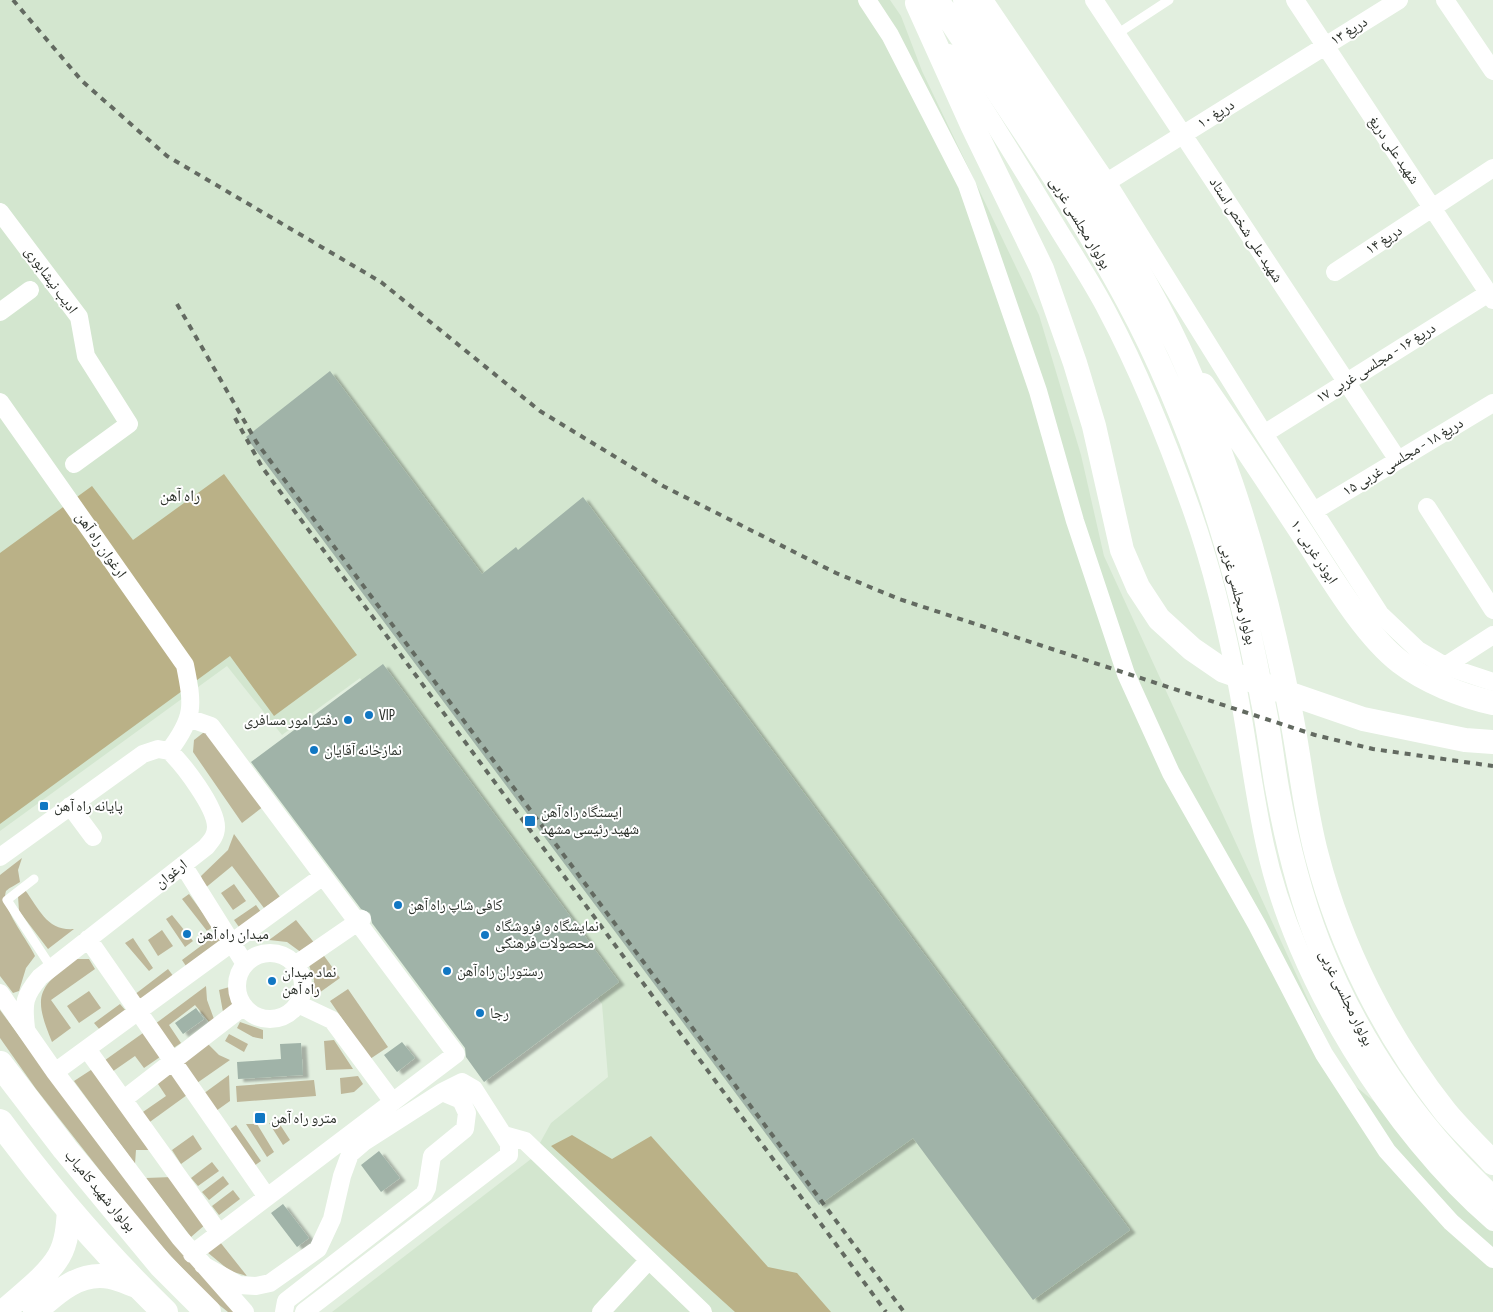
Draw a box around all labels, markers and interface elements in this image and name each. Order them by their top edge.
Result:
street label: دریغ ۱۳ [1327,12,1371,50]
street label: دریغ ۱۰ [1194,95,1238,133]
street label: شهید علی دریغ [1364,112,1424,188]
street label: بولوار مجلسی غربی [1045,173,1115,273]
street label: شهید علی شخص استاد [1205,174,1287,286]
street label: دریغ ۱۴ [1362,221,1406,259]
street label: ادیب نیشابوری [20,242,82,318]
street label: دریغ ۱۶ - مجلسی غربی ۱۷ [1313,318,1439,408]
street label: دریغ ۱۸ - مجلسی غربی ۱۵ [1339,413,1467,501]
district label: راه آهن [160,487,200,506]
street label: ارغوان راه آهن [71,508,131,582]
street label: ابوذر غربی ۱۰ [1286,516,1342,588]
street label: بولوار مجلسی غربی [1215,541,1261,647]
place label: VIP [379,706,395,725]
marker: VIP [363,709,375,721]
place label: دفتر امور مسافری [244,711,338,730]
marker: دفتر امور مسافری [342,714,354,726]
place label: نمازخانه آقایان [324,741,402,760]
marker: نمازخانه آقایان [308,744,320,756]
place label: پایانه راه آهن [54,797,123,816]
marker: پایانه راه آهن [38,800,50,812]
place label: ایستگاه راه آهن شهید رئیسی مشهد [541,803,639,839]
marker: ایستگاه راه آهن شهید رئیسی مشهد [523,814,537,828]
street label: ارغوان [151,855,191,893]
place label: کافی شاپ راه آهن [408,896,502,915]
marker: کافی شاپ راه آهن [392,899,404,911]
place label: نمایشگاه و فروشگاه محصولات فرهنگی [495,917,599,953]
place label: میدان راه آهن [197,925,269,944]
marker: میدان راه آهن [181,928,193,940]
marker: نمایشگاه و فروشگاه محصولات فرهنگی [479,929,491,941]
street label: بولوار مجلسی غربی [1315,947,1377,1049]
place label: رستوران راه آهن [457,962,544,981]
place label: نماد میدان راه آهن [282,963,336,999]
marker: رستوران راه آهن [441,965,453,977]
marker: نماد میدان راه آهن [266,975,278,987]
place label: رجا [490,1004,509,1023]
marker: رجا [474,1007,486,1019]
place label: مترو راه آهن [271,1109,337,1128]
marker: مترو راه آهن [253,1111,267,1125]
street label: بولوار شهید کامیاب [60,1146,140,1236]

